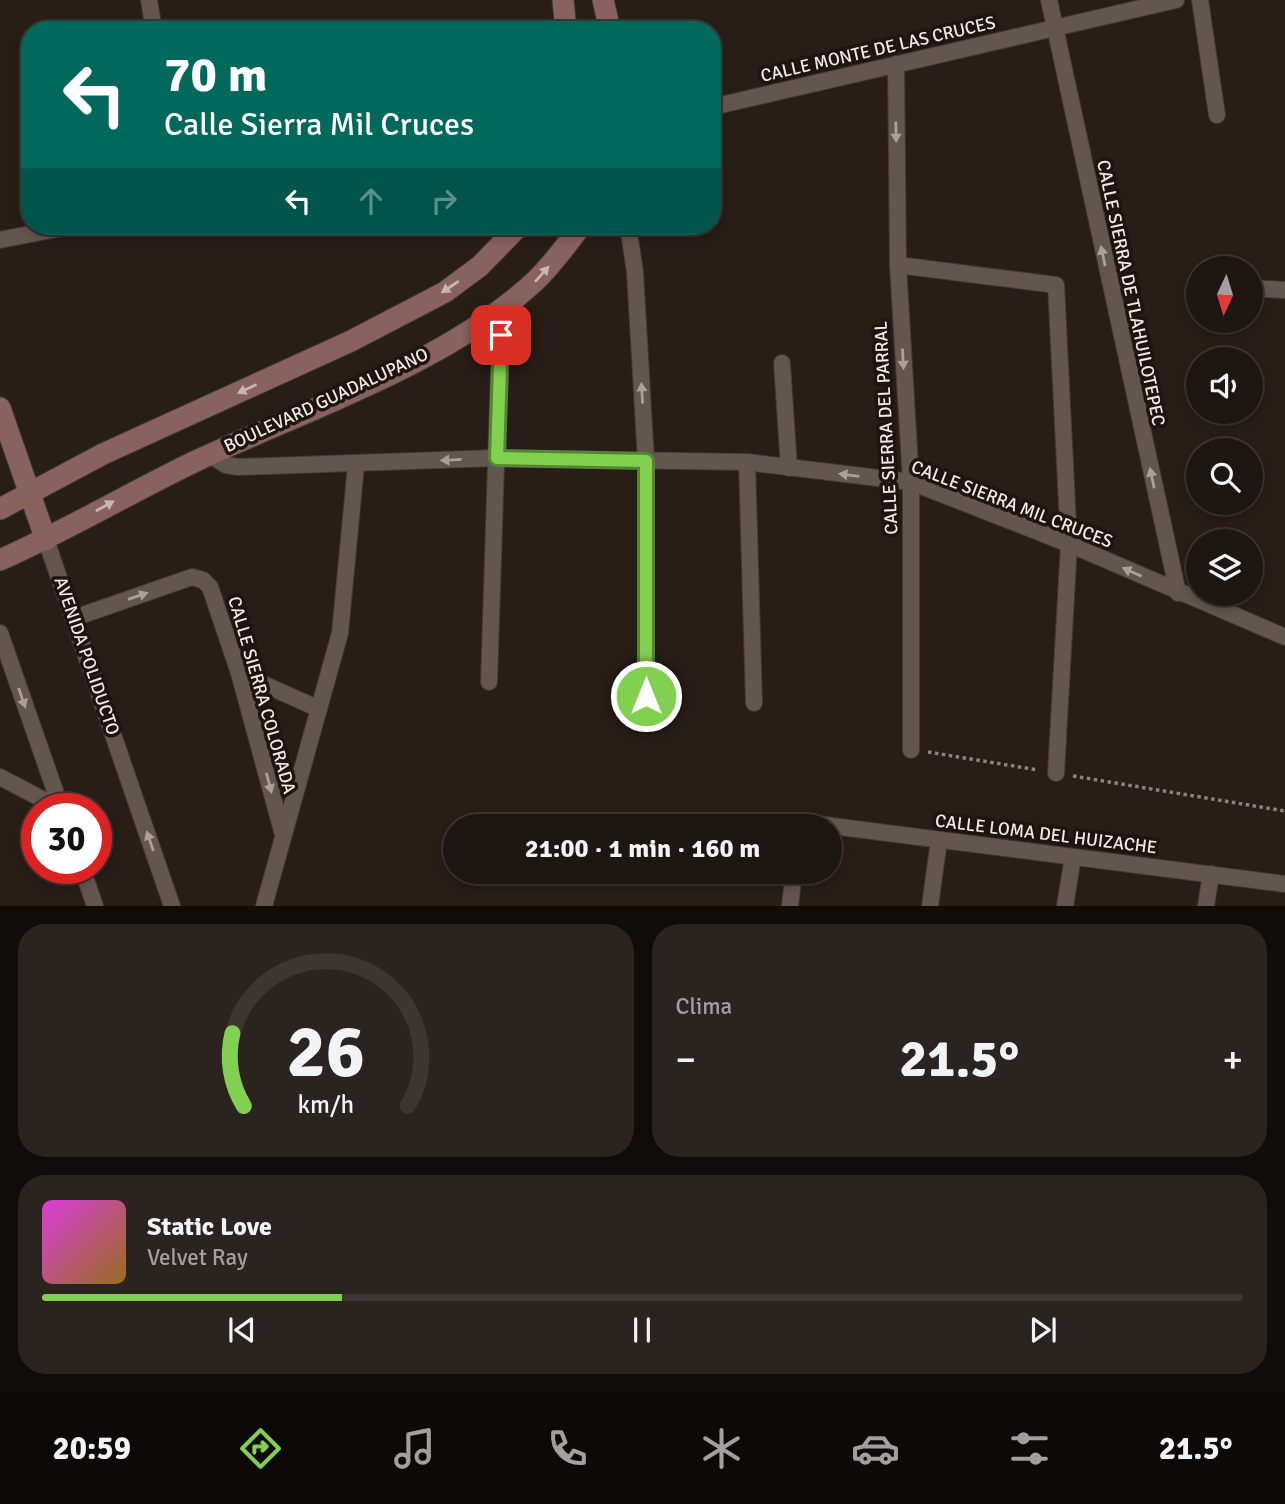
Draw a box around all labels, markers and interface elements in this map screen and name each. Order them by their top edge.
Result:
street label: CALLE MONTE DE LAS CRUCES [758,11,998,87]
text: 70 m [164,45,267,105]
icon: left [49,49,140,140]
text: Calle Sierra Mil Cruces [164,105,474,144]
one-way arrow [891,121,902,143]
street label: CALLE SIERRA DE TLAHUILOTEPEC [1092,158,1170,428]
icon: left [279,182,317,220]
icon: ahead [352,182,390,220]
icon: right [425,182,463,220]
one-way arrow [1098,245,1109,267]
north arrow [1186,256,1264,332]
map controls [1186,256,1263,606]
one-way arrow [533,265,549,282]
one-way arrow [440,281,460,294]
pin [471,305,531,365]
icon: arrive [482,316,520,354]
street label: CALLE SIERRA DEL PARRAL [869,321,903,535]
street label: BOULEVARD GUADALUPANO [220,343,432,457]
button: sound [1186,347,1263,424]
one-way arrow [898,348,909,370]
one-way arrow [636,381,647,403]
one-way arrow [237,383,257,395]
button: search [1186,438,1263,515]
one-way arrow [440,455,462,466]
street label: CALLE SIERRA MIL CRUCES [908,455,1116,553]
one-way arrow [1147,467,1158,489]
one-way arrow [838,469,860,480]
one-way arrow [96,500,115,512]
button: layers [1186,529,1263,606]
one-way arrow [1122,566,1142,578]
street label: AVENIDA POLIDUCTO [50,574,124,738]
one-way arrow [128,590,149,601]
street label: CALLE SIERRA COLORADA [223,594,301,796]
position arrow [609,659,683,733]
one-way arrow [17,687,28,708]
one-way arrow [264,772,275,794]
speed limit sign: 30 [21,793,112,884]
street label: CALLE LOMA DEL HUIZACHE [934,809,1158,859]
one-way arrow [144,830,155,851]
text: 21:00 · 1 min · 160 m [525,833,760,865]
text: Clima [676,992,732,1021]
text: 26 [286,1009,365,1098]
text: 21.5° [899,1027,1019,1091]
text: − [676,1036,696,1083]
text: + [1222,1036,1243,1083]
text: km/h [297,1089,354,1120]
text: Static Love [147,1211,272,1243]
text: Velvet Ray [147,1243,248,1272]
icon: previous [223,1311,261,1349]
icon: pause [623,1311,661,1349]
icon: next [1024,1311,1062,1349]
icon: directions [236,1424,285,1473]
icon: music [390,1424,439,1473]
icon: phone [543,1424,592,1473]
icon: climate [697,1424,746,1473]
icon: car [851,1424,900,1473]
icon: filters [1005,1424,1054,1473]
text: 20:59 [52,1429,131,1468]
text: 21.5° [1159,1429,1233,1468]

